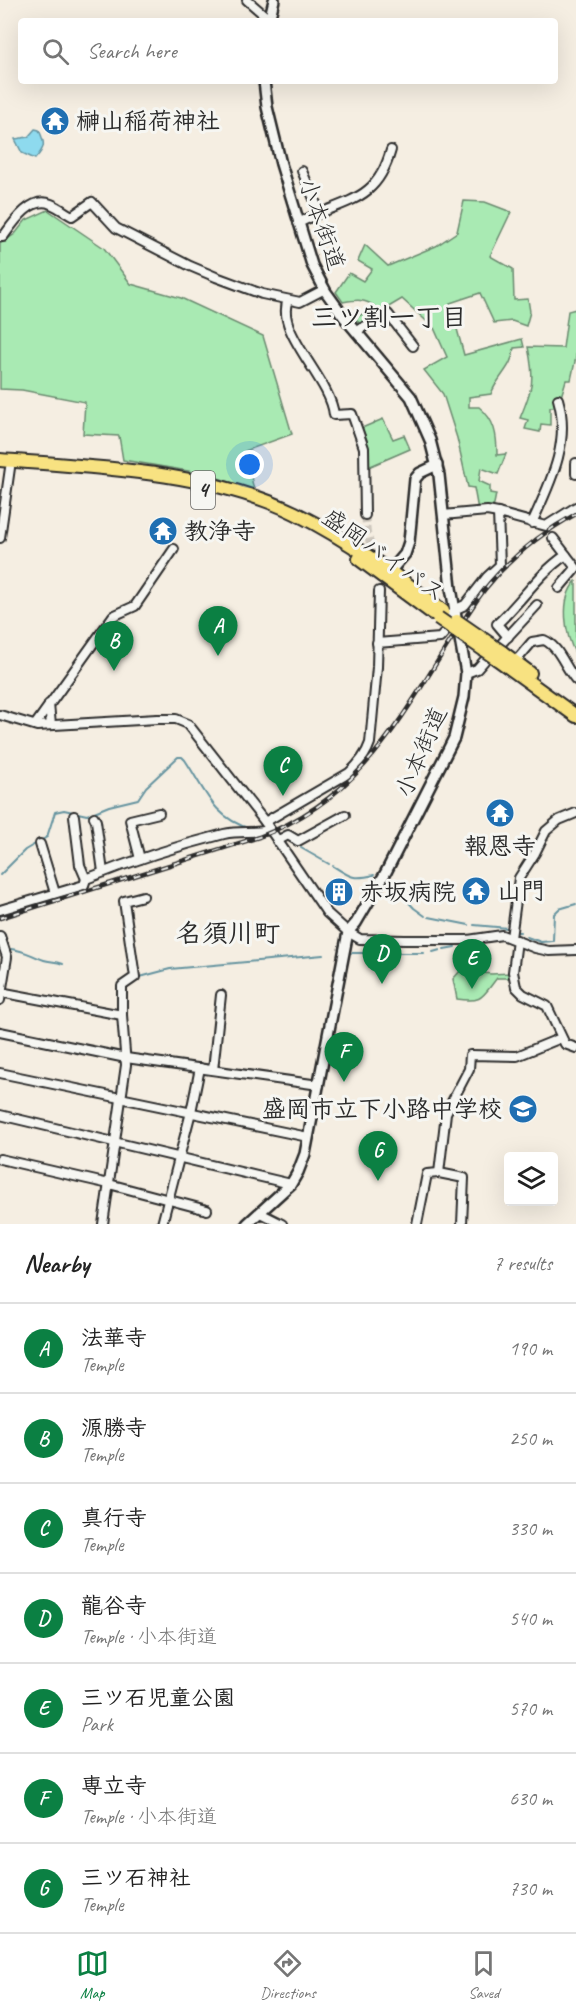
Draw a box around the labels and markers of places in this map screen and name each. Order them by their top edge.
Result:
temple icon: 榊山稲荷神社 [39,105,71,137]
place label: 榊山稲荷神社 [76,106,220,136]
temple icon: 教浄寺 [147,515,179,547]
place label: 教浄寺 [184,516,256,546]
pin: A [198,606,238,656]
pin: B [94,622,134,671]
pin: C [264,746,302,796]
temple icon: 報恩寺 [484,797,516,829]
place label: 報恩寺 [464,831,536,861]
temple icon: 山門 [460,875,492,907]
building icon: 赤坂病院 [323,876,355,908]
place label: 山門 [497,876,545,906]
place label: 赤坂病院 [360,877,456,907]
pin: D [362,934,401,984]
pin: E [452,940,492,989]
pin: F [324,1032,364,1082]
school or university icon: 盛岡市立下小路中学校 [507,1093,539,1125]
place label: 盛岡市立下小路中学校 [262,1094,502,1124]
pin: G [358,1132,398,1181]

